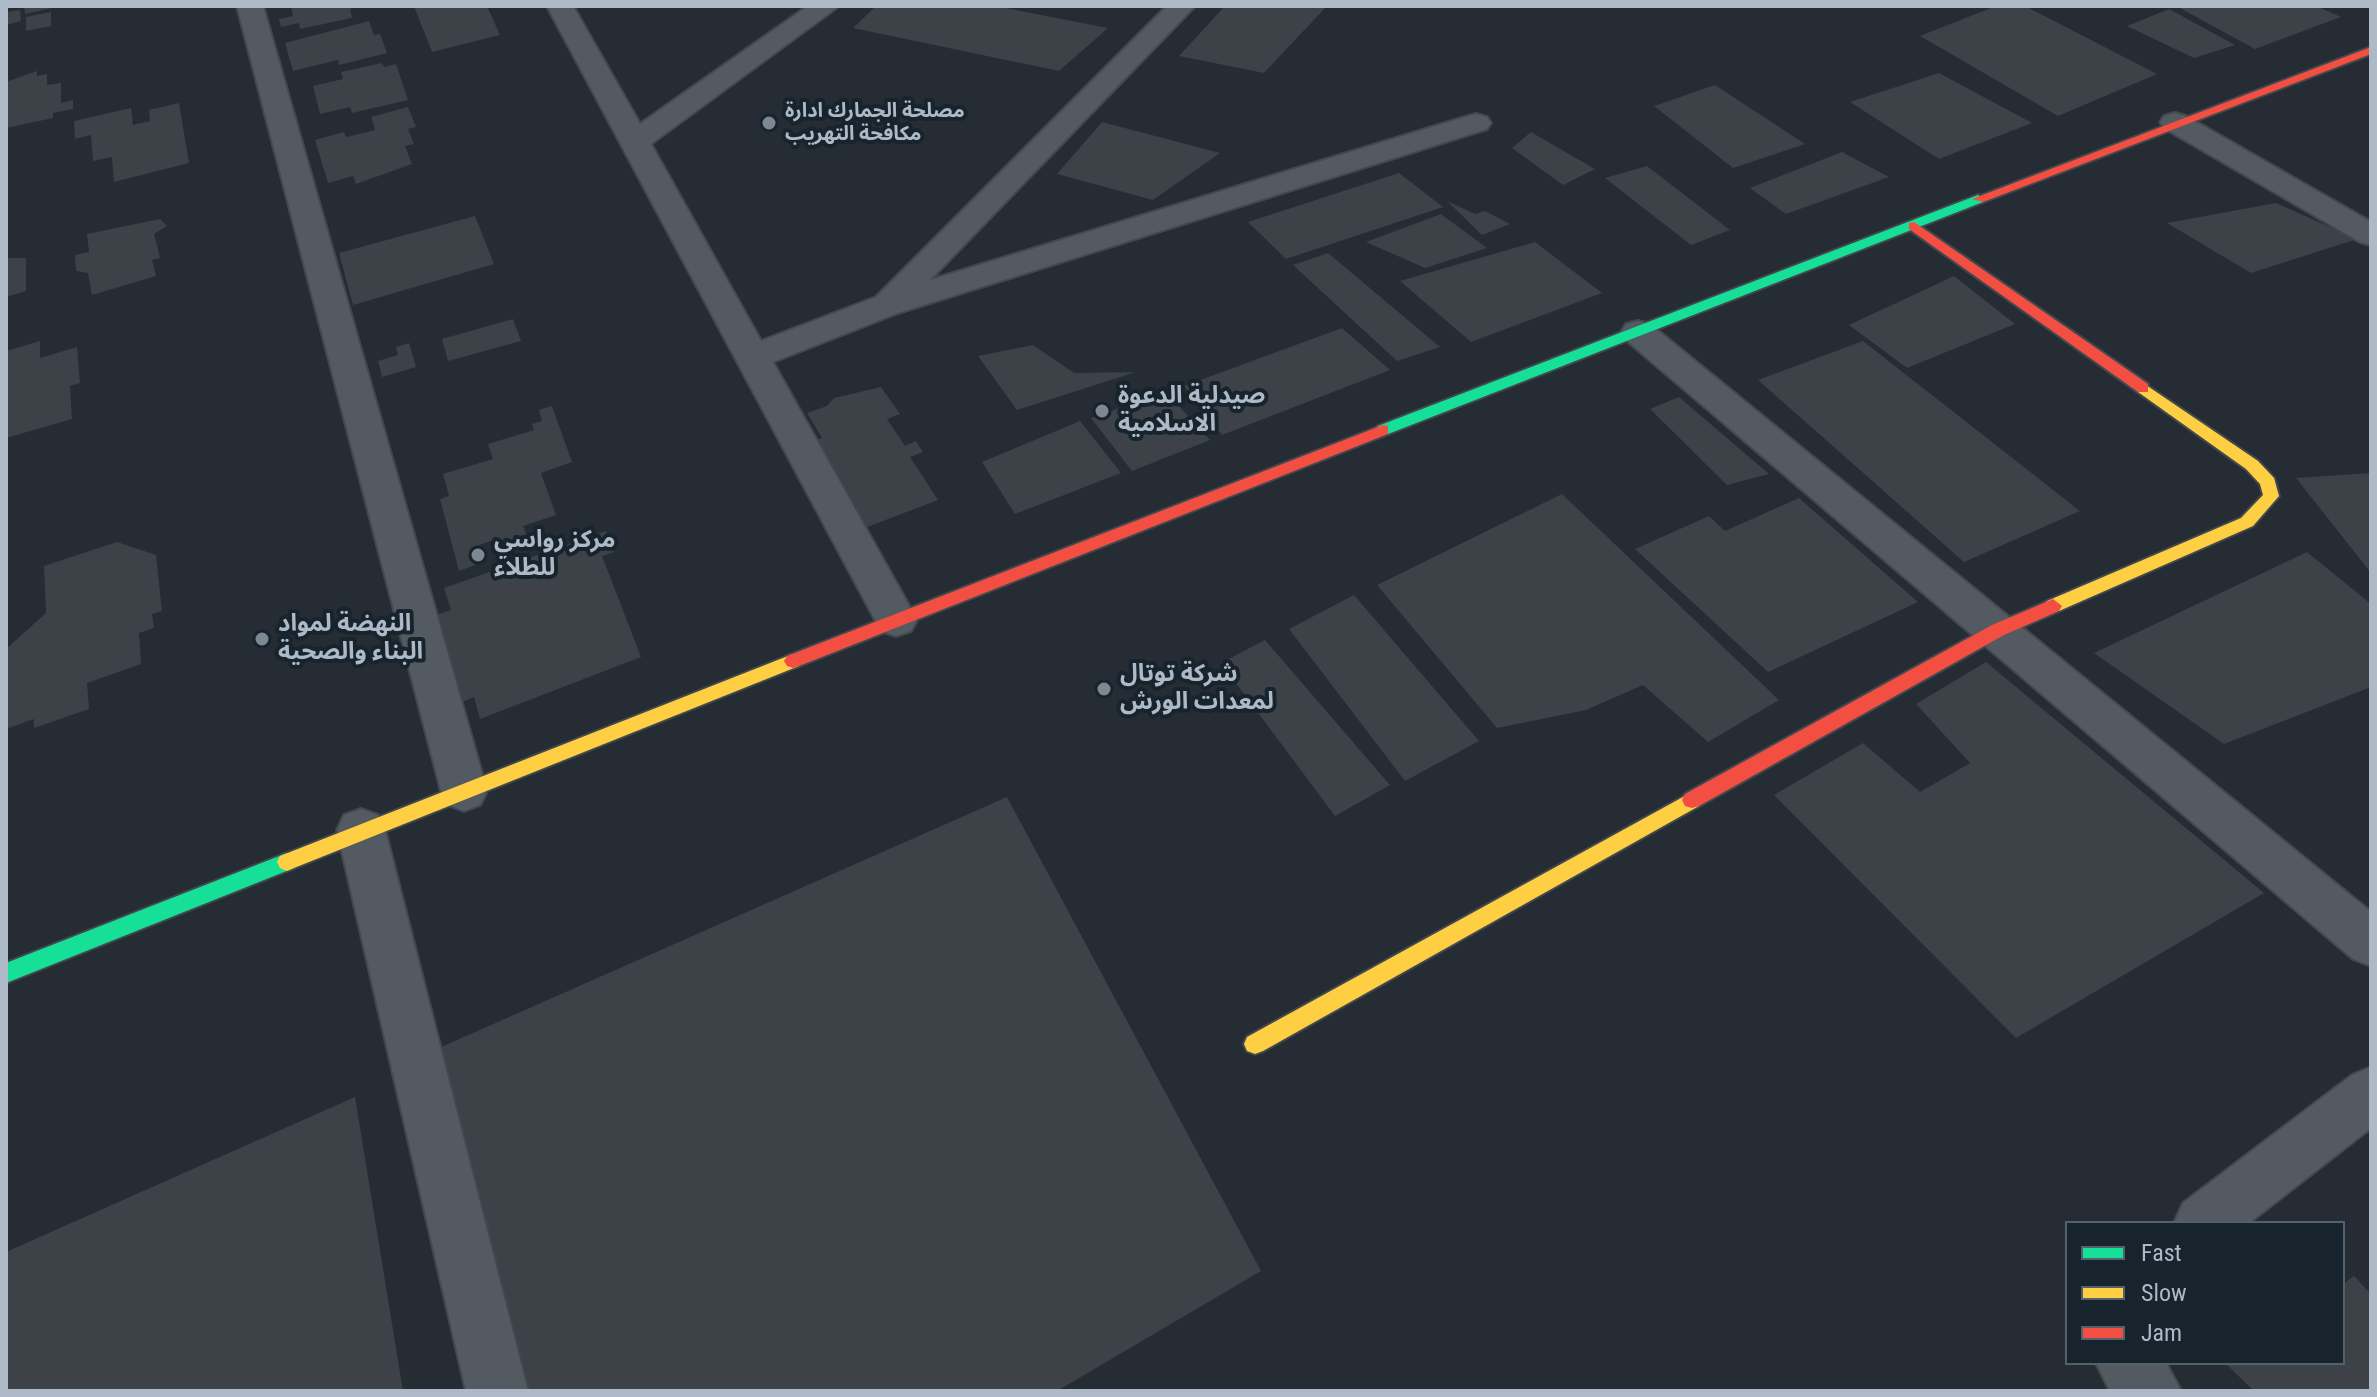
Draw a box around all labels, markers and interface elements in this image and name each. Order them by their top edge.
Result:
place label: مصلحة الجمارك ادارة مكافحة التهريب [785,100,965,147]
marker: مصلحة الجمارك ادارة مكافحة التهريب [760,114,778,132]
place label: صيدلية الدعوة الاسلامية [1118,383,1265,439]
marker: صيدلية الدعوة الاسلامية [1093,402,1111,420]
place label: مركز رواسي للطلاء [494,527,615,583]
marker: مركز رواسي للطلاء [469,546,487,564]
place label: النهضة لمواد البناء والصحية [278,611,423,667]
marker: النهضة لمواد البناء والصحية [253,630,271,648]
place label: شركة توتال لمعدات الورش [1120,661,1274,717]
marker: شركة توتال لمعدات الورش [1095,680,1113,698]
legend [2065,1221,2345,1365]
text: Fast [2141,1239,2182,1267]
text: Slow [2141,1279,2187,1307]
text: Jam [2141,1319,2182,1347]

